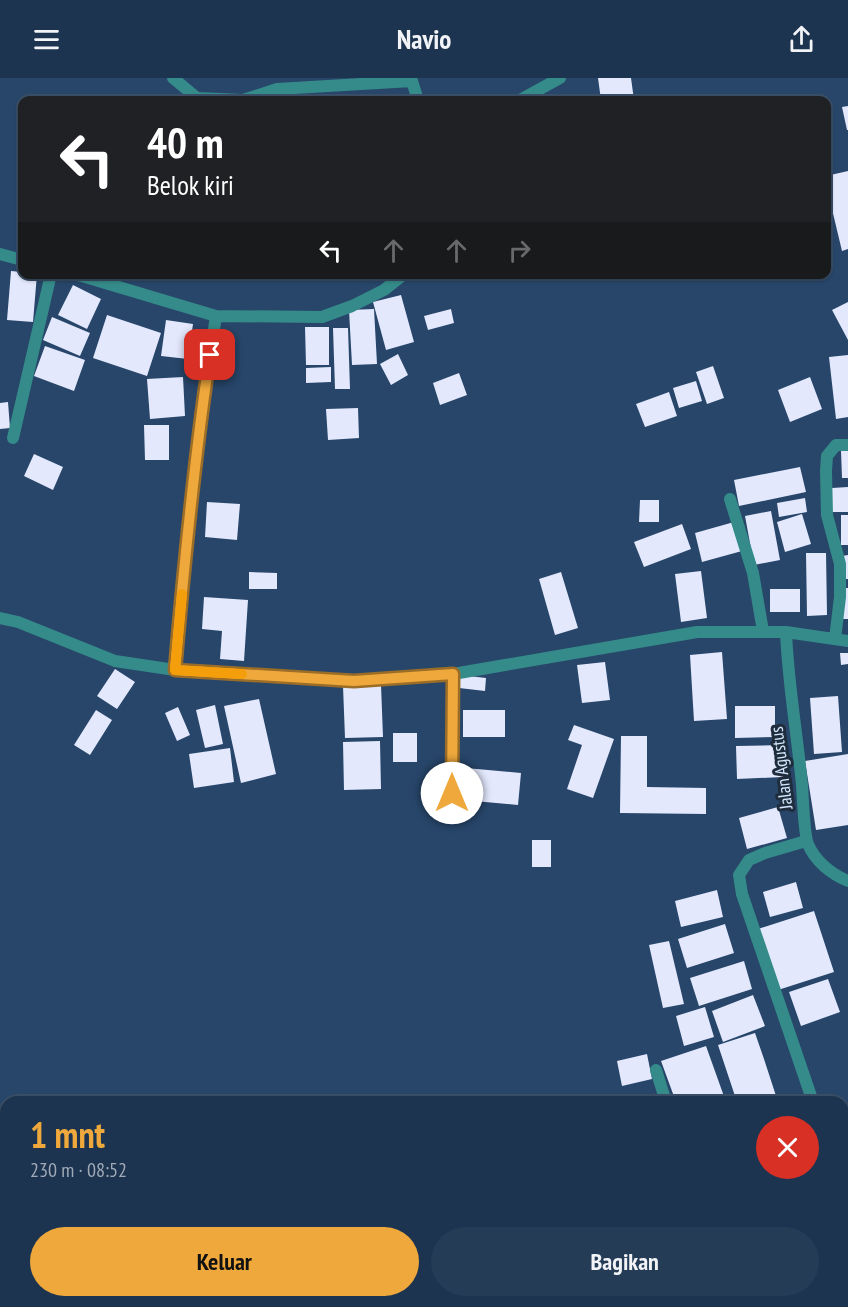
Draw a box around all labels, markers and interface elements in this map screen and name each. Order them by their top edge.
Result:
text: Navio [397,22,451,56]
icon: menu [30,23,63,56]
icon: share [785,23,818,56]
text: 40 m [147,115,224,170]
icon: left [48,120,126,198]
text: Belok kiri [147,168,234,202]
icon: left [314,234,347,267]
icon: ahead [377,234,410,267]
icon: ahead [440,234,473,267]
icon: right [503,234,536,267]
pin [184,329,235,380]
icon: arrive [193,338,226,371]
street label: Jalan Agustus [765,725,798,812]
position arrow [420,761,484,825]
text: 1 mnt [30,1111,105,1158]
button: close [756,1116,819,1179]
text: 230 m · 08:52 [30,1157,127,1183]
button: Keluar [30,1227,419,1296]
button: Bagikan [431,1227,819,1296]

